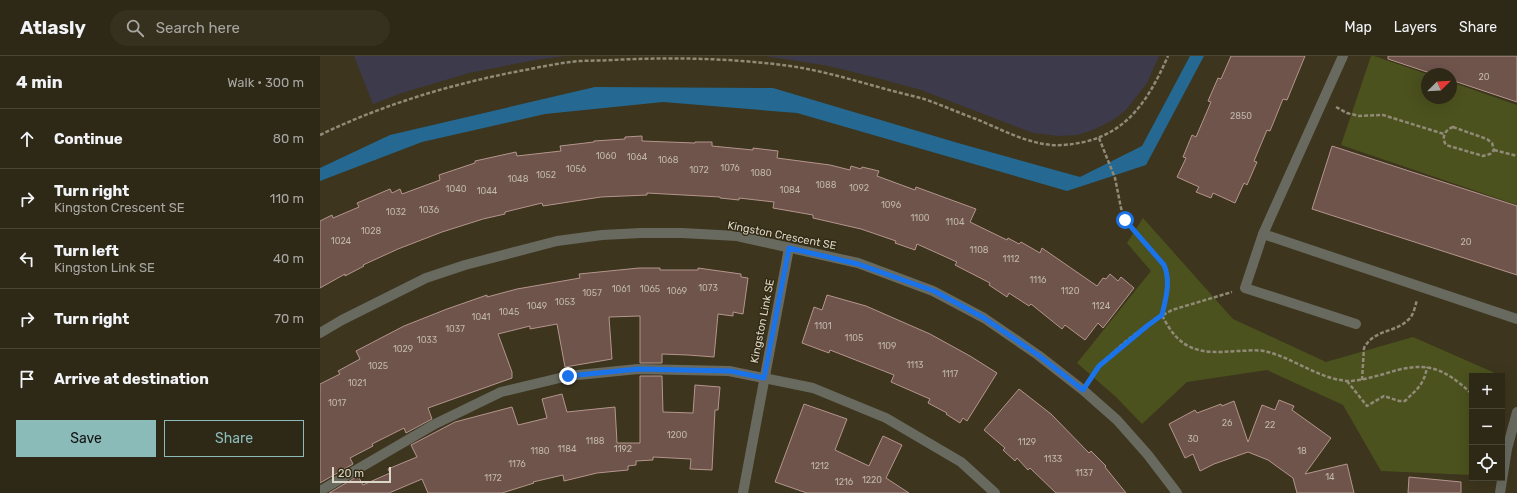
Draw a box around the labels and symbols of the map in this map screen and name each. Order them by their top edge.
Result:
north arrow [1421,68,1457,104]
house number: 20 [1479,72,1490,82]
house number: 2850 [1230,111,1252,121]
house number: 1060 [596,151,617,161]
house number: 1064 [627,152,648,162]
house number: 1068 [658,155,679,165]
house number: 1076 [720,163,740,173]
house number: 1056 [566,164,587,174]
house number: 1072 [689,165,709,175]
house number: 1080 [750,168,772,178]
house number: 1052 [536,170,556,180]
house number: 1048 [508,174,529,184]
house number: 1088 [815,180,837,190]
house number: 1092 [849,183,869,193]
house number: 1040 [446,184,467,194]
house number: 1084 [780,185,801,195]
house number: 1044 [477,186,498,196]
house number: 1096 [881,200,902,210]
house number: 1036 [419,205,440,215]
house number: 1032 [386,207,406,217]
route start [1116,211,1134,229]
house number: 1100 [910,213,930,223]
house number: 1104 [945,217,965,227]
street label: Kingston Crescent SE [726,219,838,252]
house number: 1028 [361,226,382,236]
house number: 1024 [331,236,352,246]
house number: 20 [1461,237,1472,247]
house number: 1108 [969,245,989,255]
house number: 1112 [1003,254,1019,264]
house number: 1116 [1030,275,1047,285]
street label: Kingston Link SE [748,278,777,364]
house number: 1073 [698,283,718,293]
house number: 1061 [612,284,630,294]
house number: 1065 [640,284,660,294]
house number: 1069 [667,286,687,296]
house number: 1120 [1061,286,1080,296]
house number: 1057 [582,288,602,298]
house number: 1053 [555,297,575,307]
house number: 1049 [527,301,547,311]
house number: 1124 [1092,301,1111,311]
house number: 1045 [499,307,519,317]
house number: 1041 [472,312,491,322]
house number: 1101 [814,321,832,331]
house number: 1037 [445,324,465,334]
house number: 1105 [845,333,863,343]
house number: 1033 [417,335,437,345]
house number: 1109 [878,341,896,351]
house number: 1029 [393,344,413,354]
house number: 1113 [907,360,923,370]
house number: 1025 [368,361,388,371]
route end [559,367,577,385]
house number: 1117 [942,369,958,379]
house number: 1021 [348,378,366,388]
house number: 1017 [328,398,346,408]
house number: 26 [1222,418,1233,428]
house number: 22 [1265,420,1275,430]
house number: 1200 [667,430,688,440]
house number: 30 [1187,434,1199,444]
house number: 1188 [585,436,605,446]
house number: 1129 [1018,437,1036,447]
house number: 1184 [557,444,577,454]
house number: 1192 [614,444,632,454]
house number: 1180 [530,446,550,456]
house number: 18 [1297,446,1307,456]
house number: 1133 [1044,454,1062,464]
house number: 1176 [508,459,526,469]
house number: 1212 [811,461,829,471]
scale bar [332,465,391,484]
house number: 1137 [1075,468,1093,478]
house number: 14 [1325,472,1335,482]
house number: 1172 [484,473,502,483]
house number: 1220 [862,475,882,485]
house number: 1216 [835,477,854,487]

